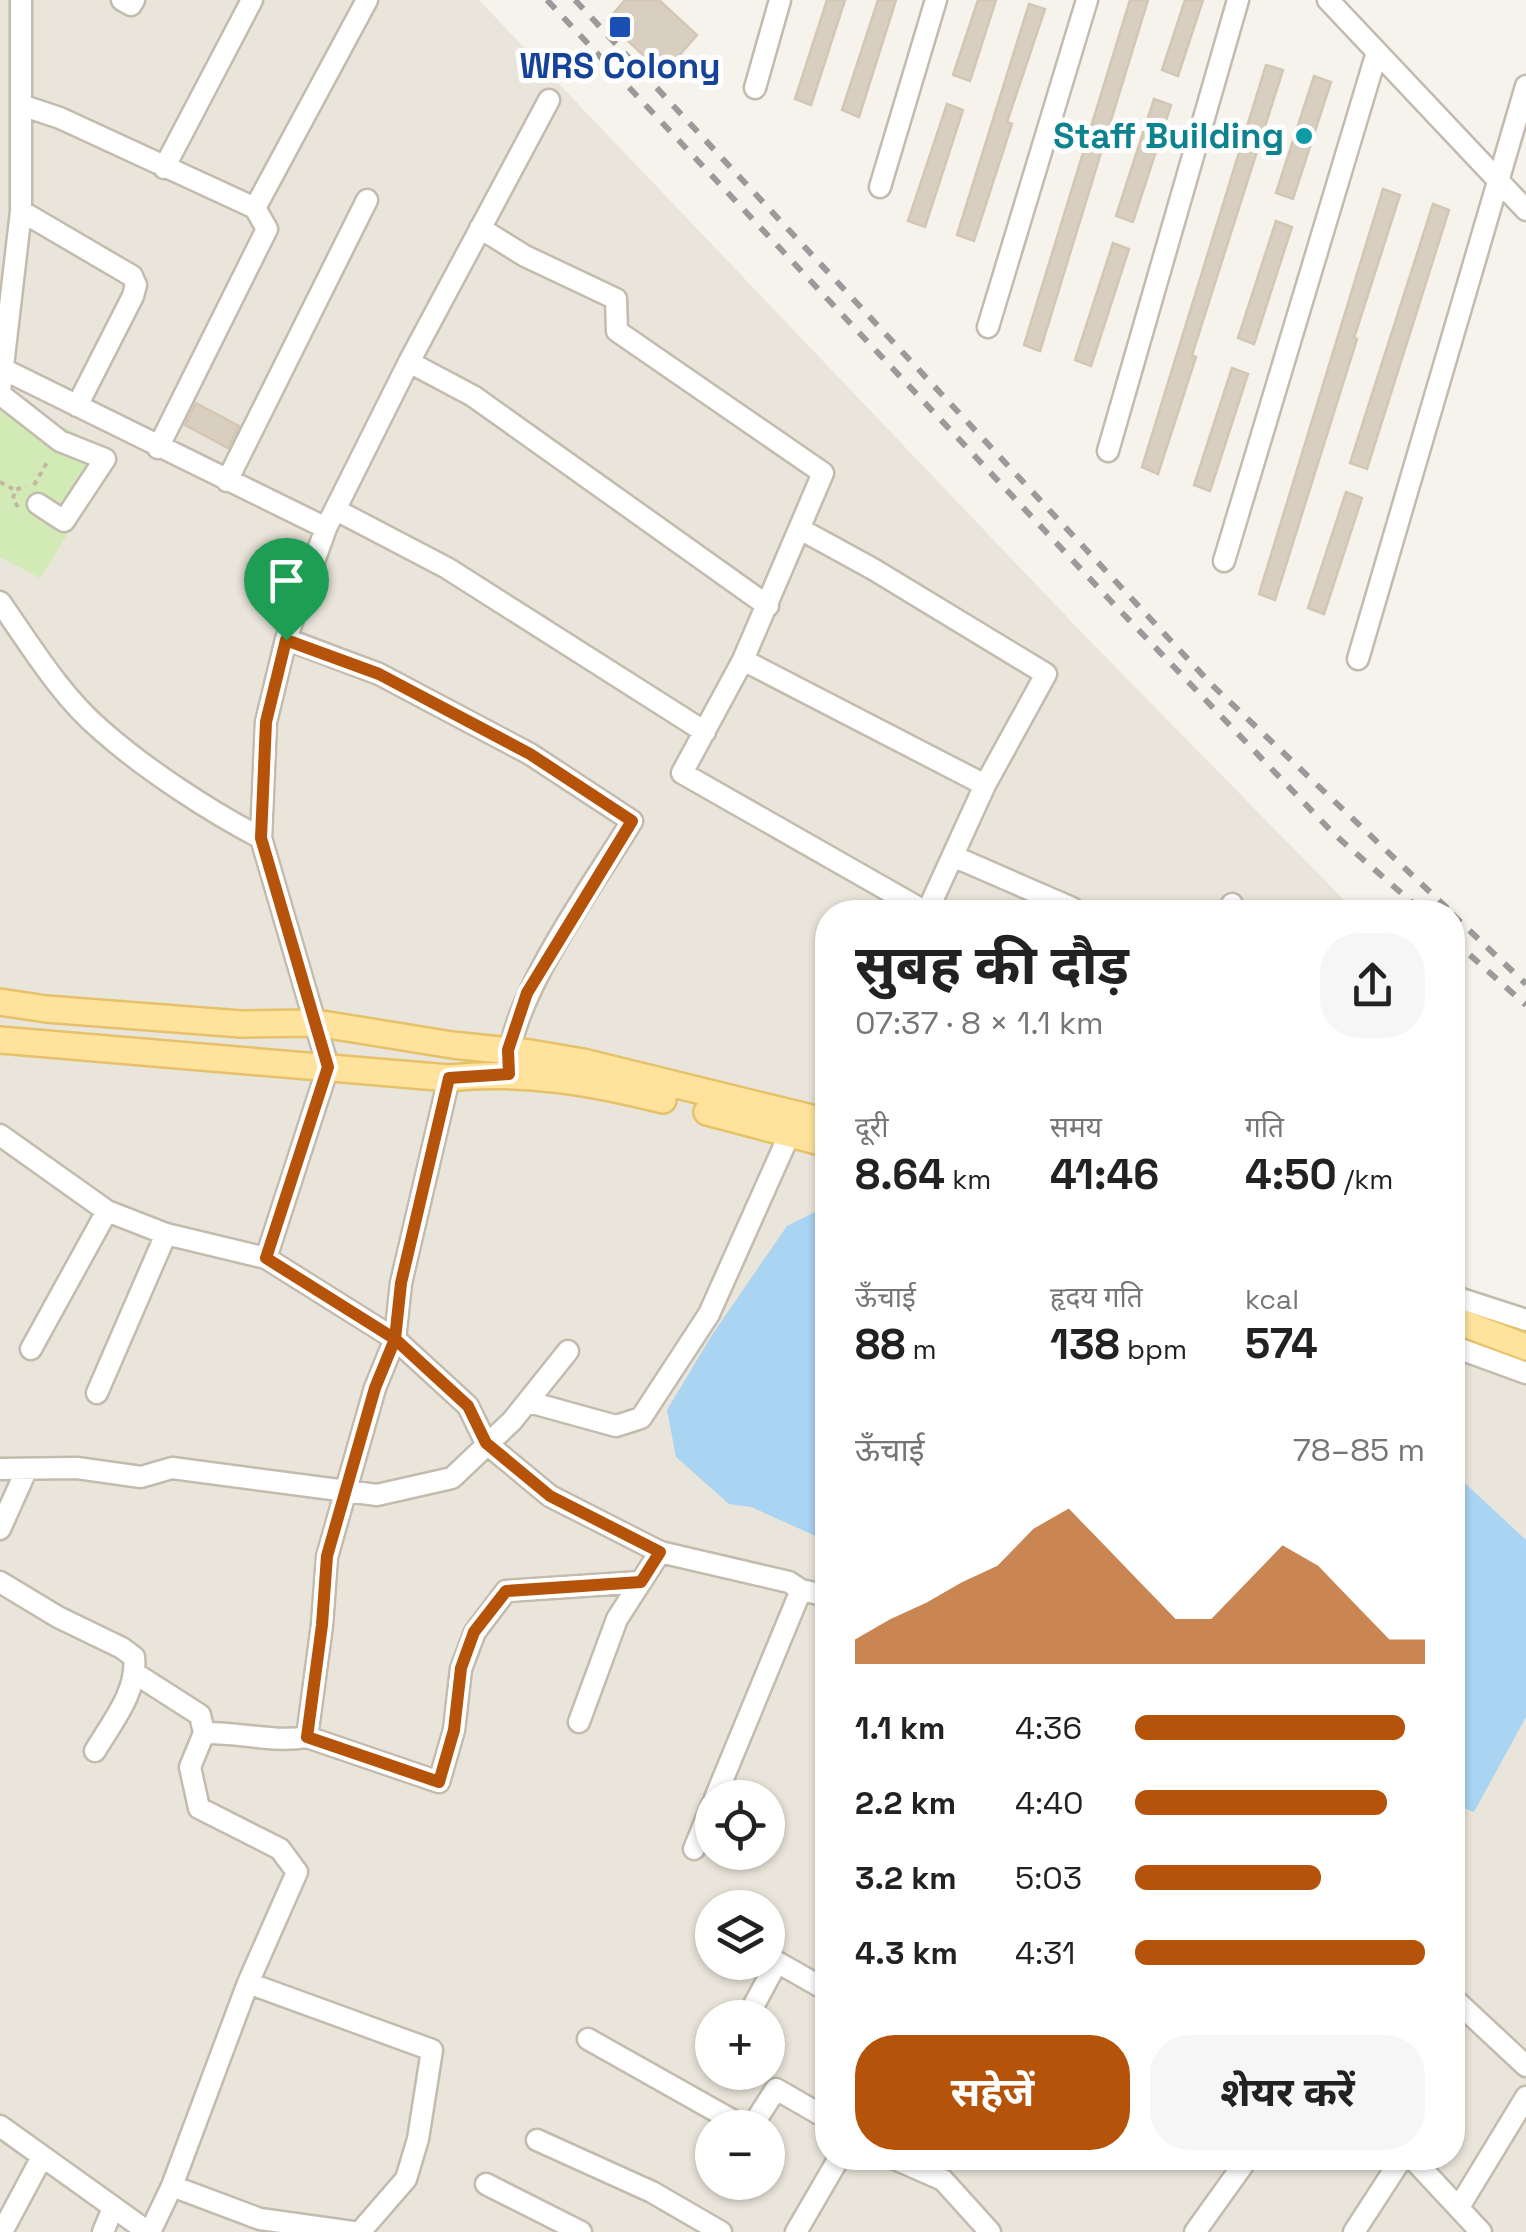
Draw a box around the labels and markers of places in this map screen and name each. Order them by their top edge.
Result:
marker: WRS Colony [607,14,633,40]
place label: WRS Colony [519,44,721,88]
place label: Staff Building [1053,114,1284,158]
marker: Staff Building [1293,125,1315,147]
pin [244,538,329,641]

